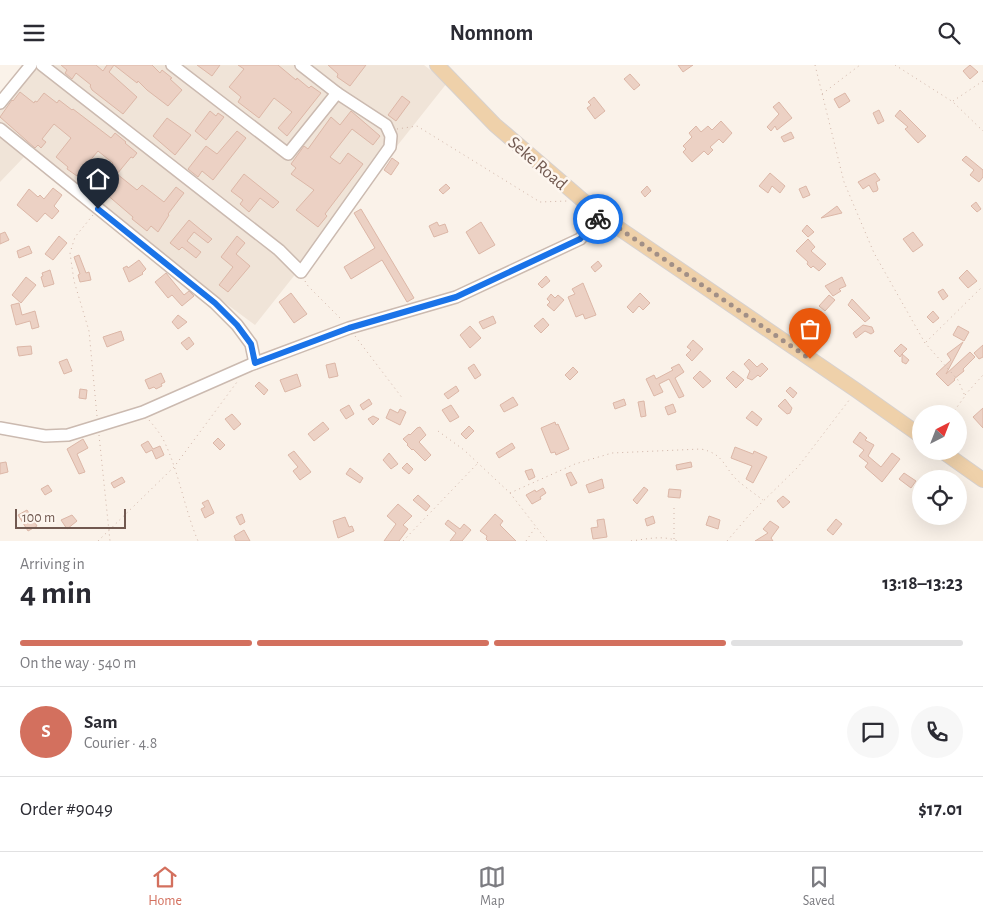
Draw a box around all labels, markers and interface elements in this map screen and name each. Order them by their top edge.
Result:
icon: menu [20,19,48,47]
icon: search [935,19,963,47]
text: Nomnom [450,22,533,44]
street label: Seke Road [504,134,570,194]
pin [77,158,119,209]
icon: home [84,165,112,193]
courier [573,194,623,244]
icon: bike [584,205,612,233]
pin [789,308,831,359]
icon: bag [796,315,824,343]
north arrow [912,405,968,460]
map controls [912,405,967,525]
button: locate [912,470,967,525]
scale bar [15,506,126,529]
text: 100 m [22,511,55,525]
text: Arriving in [20,556,85,572]
text: 13:18–13:23 [882,574,963,593]
text: 4 min [20,577,92,609]
text: On the way · 540 m [20,655,136,671]
button: chat [847,706,899,758]
button: phone [911,706,963,758]
text: Sam [84,713,118,732]
text: S [41,722,51,741]
text: Courier · 4.8 [84,735,157,751]
text: Order #9049 [20,800,113,819]
text: $17.01 [918,800,963,819]
tab: Home [148,863,182,910]
tab: Map [478,863,506,910]
tab: Saved [803,863,835,910]

